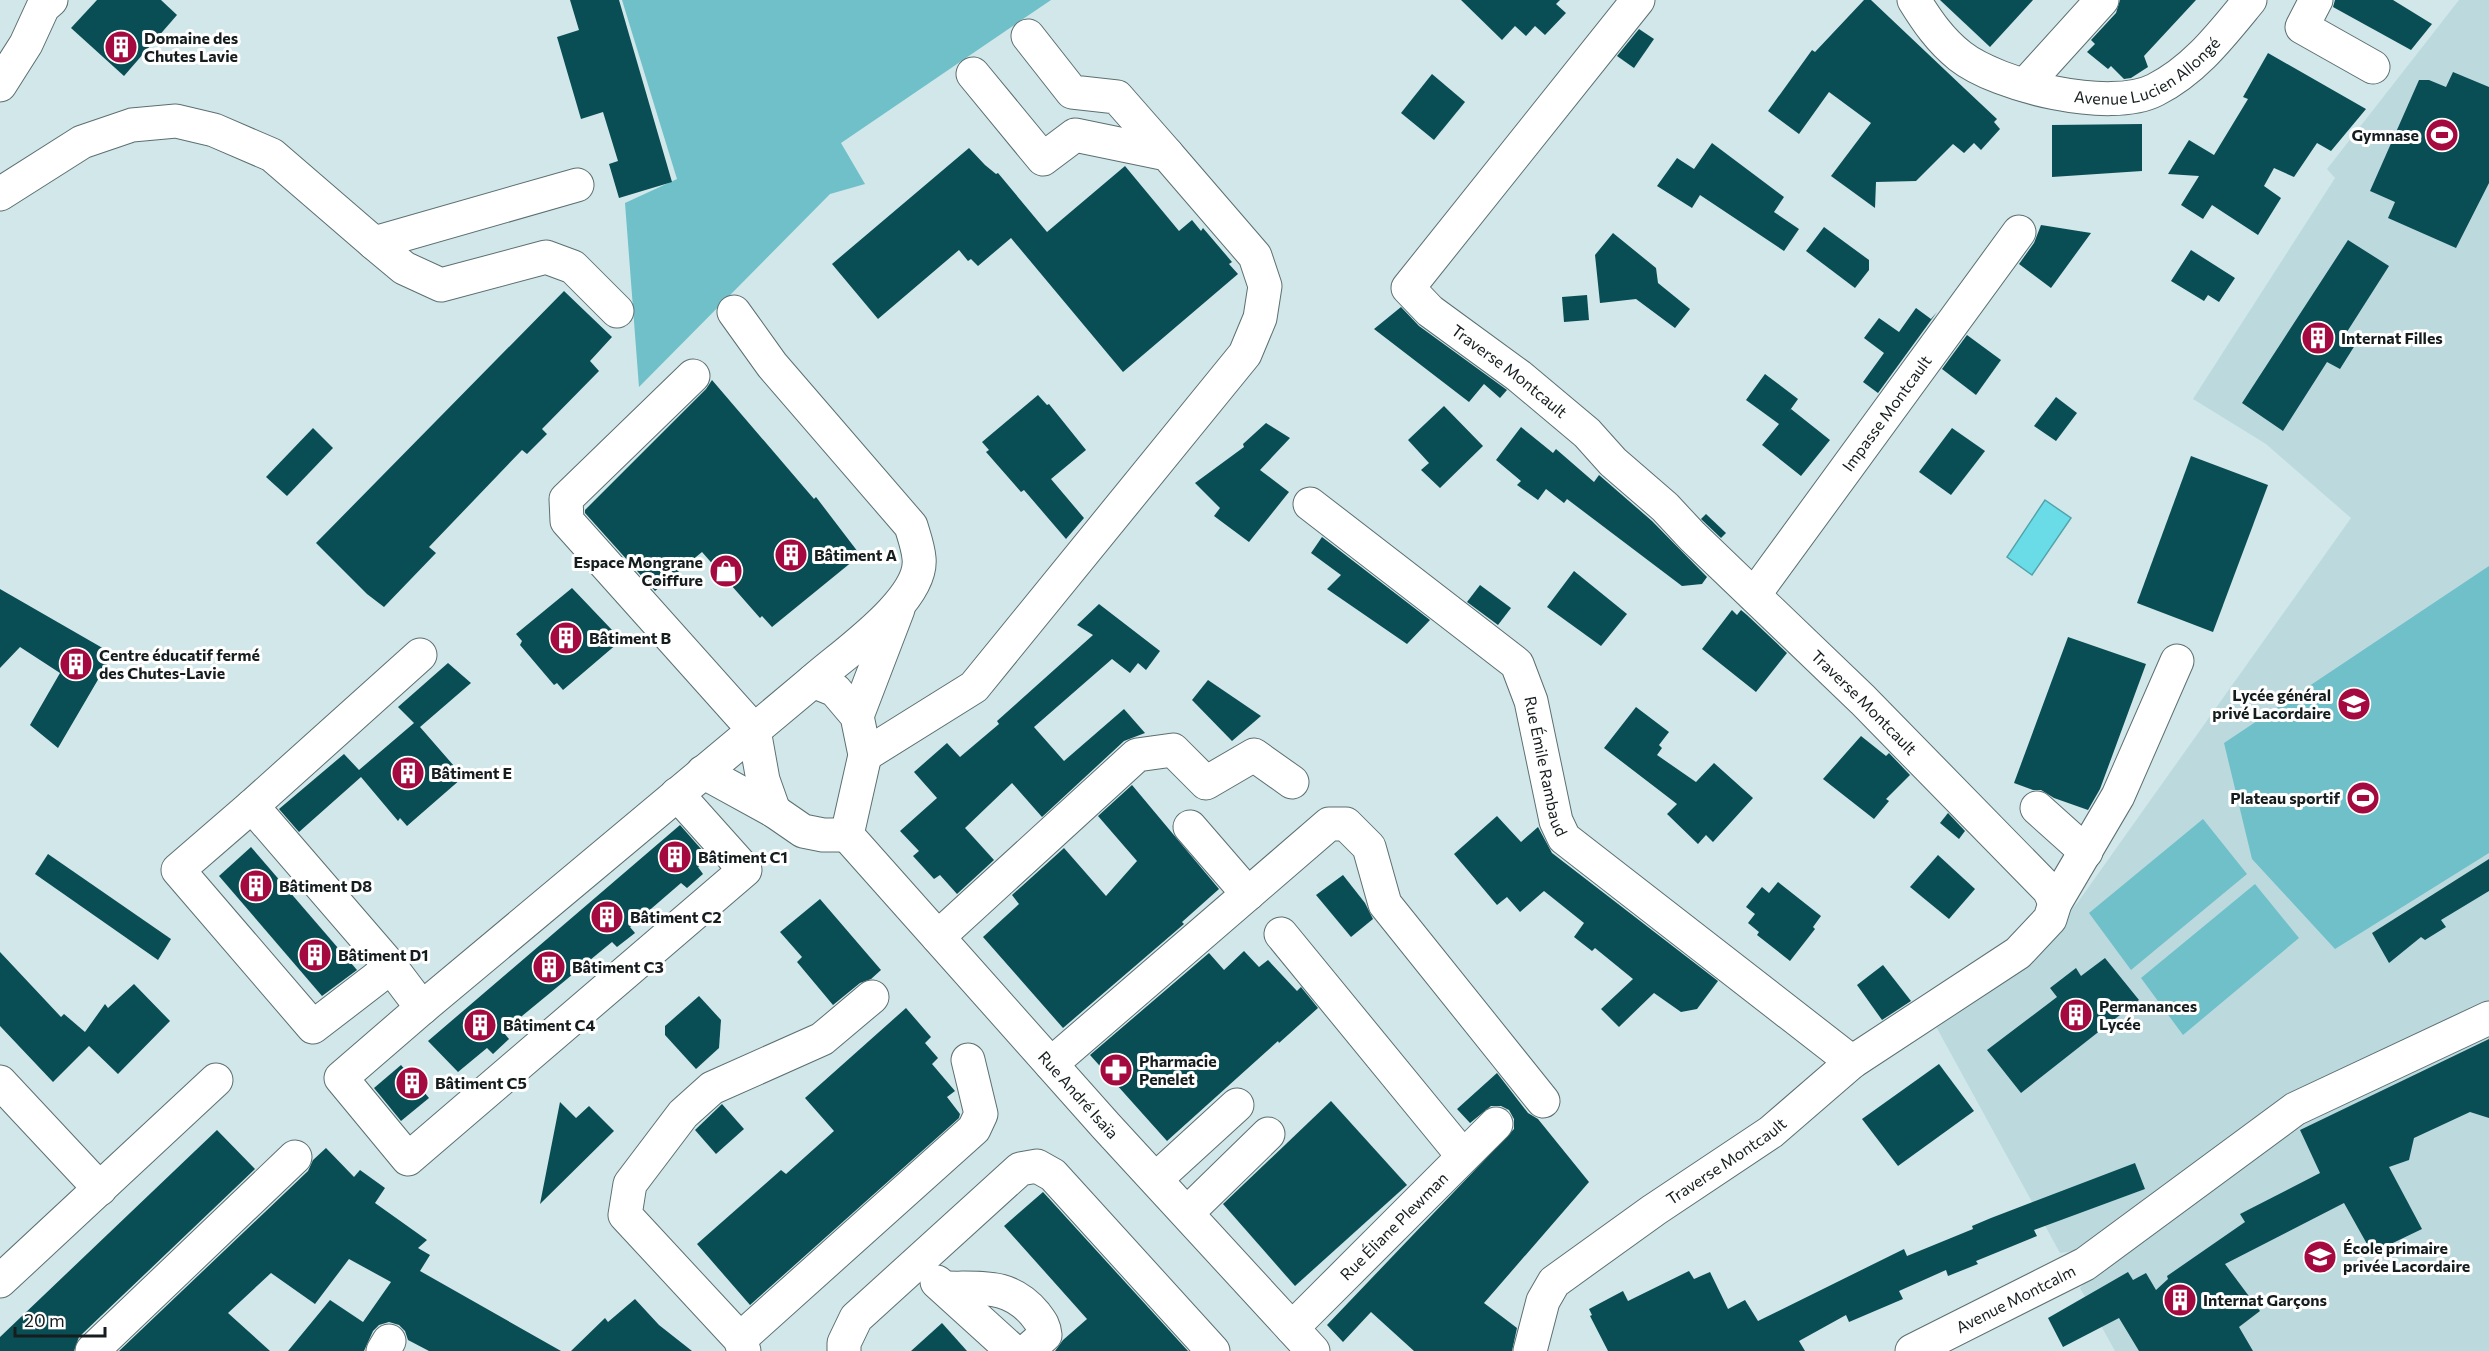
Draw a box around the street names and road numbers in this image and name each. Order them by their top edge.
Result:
street label: Avenue Lucien Allongé [2073,33,2223,108]
street label: Traverse Montcault [1448,320,1572,422]
street label: Impasse Montcault [1838,351,1935,475]
street label: Traverse Montcault [1808,646,1921,759]
street label: Rue Émile Rambaud [1521,694,1572,839]
street label: Rue André Isaïa [1035,1047,1123,1142]
street label: Traverse Montcault [1662,1113,1790,1208]
street label: Rue Éliane Plewman [1336,1168,1451,1284]
street label: Avenue Montcalm [1952,1260,2078,1336]

